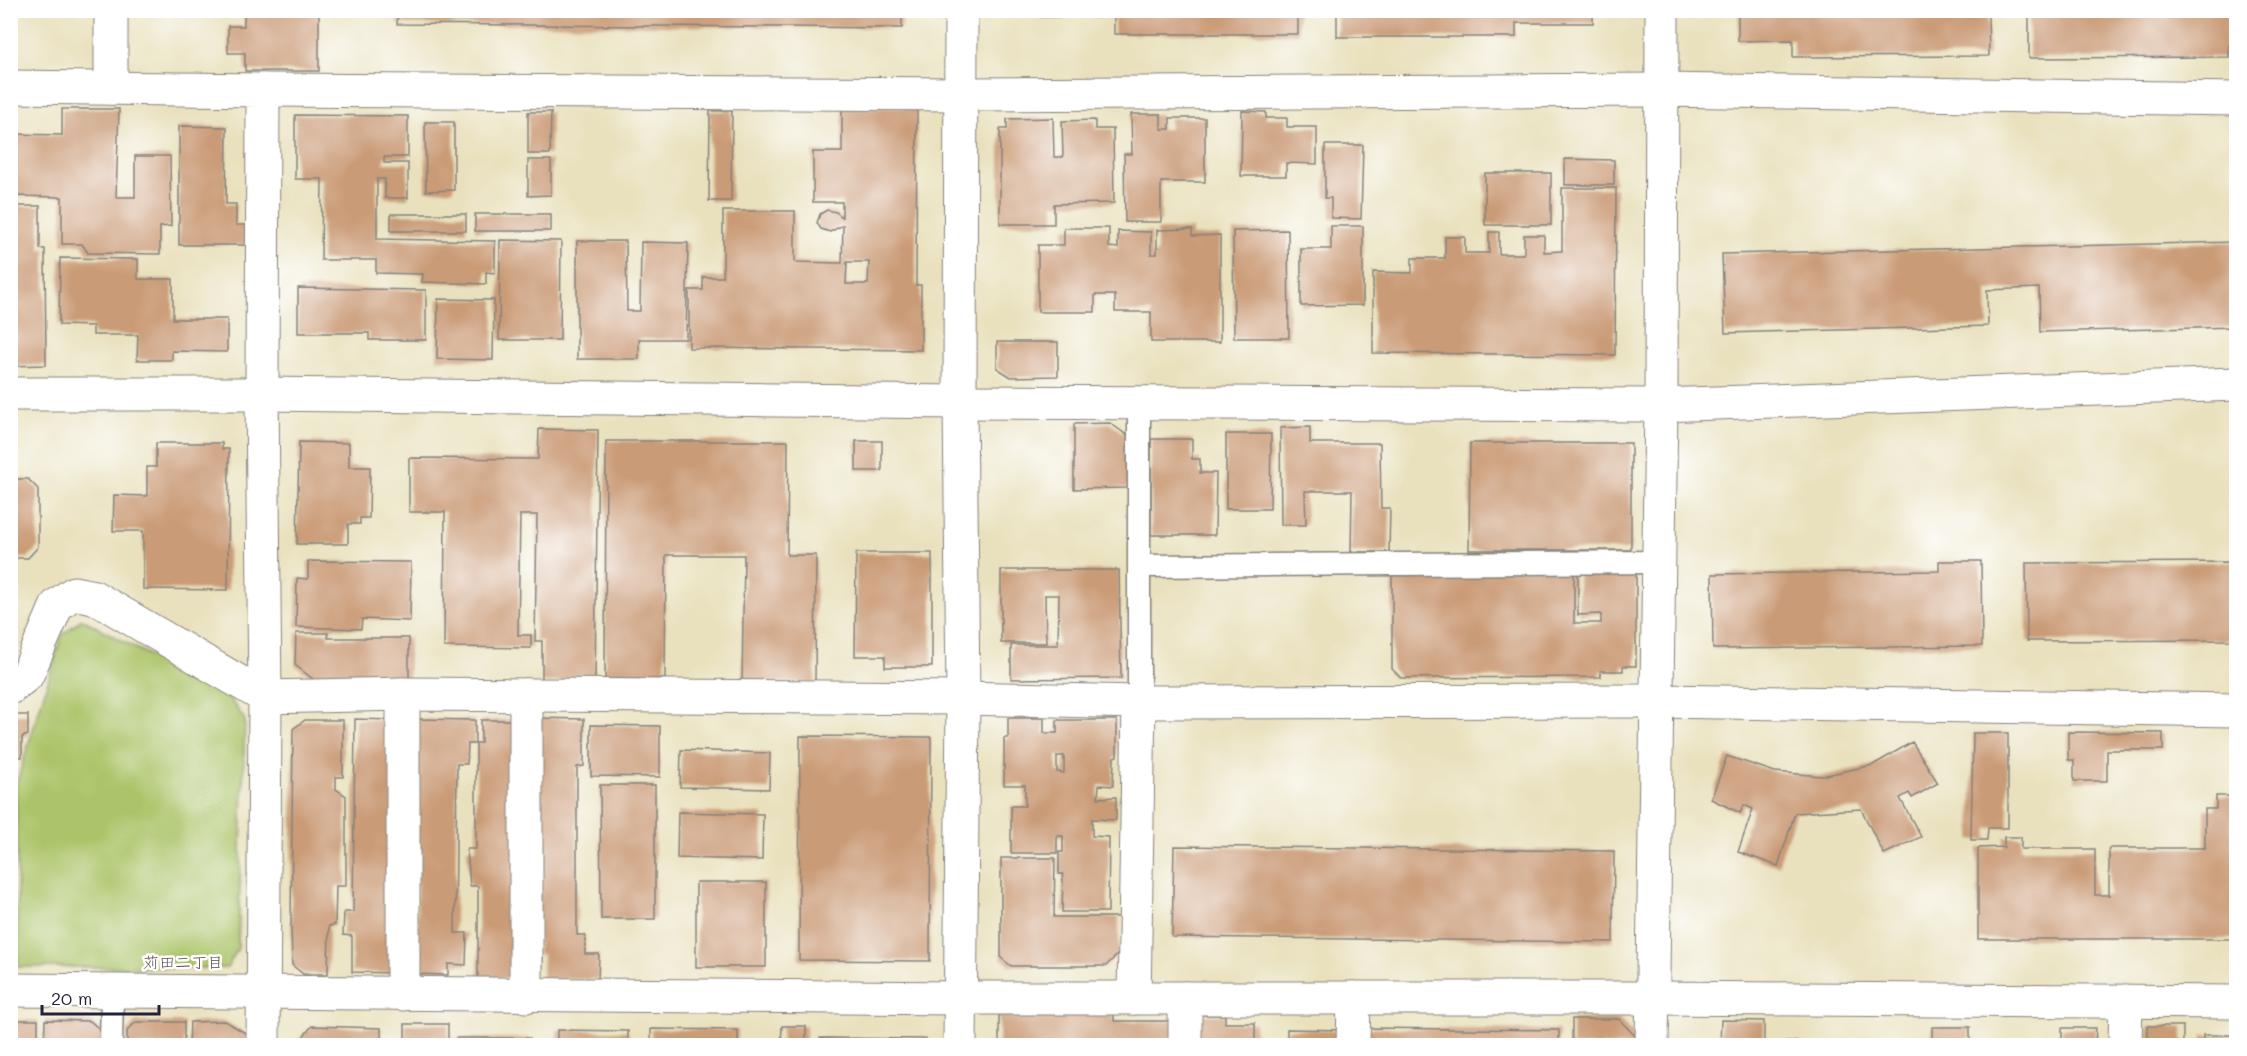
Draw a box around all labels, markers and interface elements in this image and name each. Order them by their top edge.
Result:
district label: 苅田二丁目 [143,951,223,972]
scale bar [42,978,159,1016]
text: 20 m [51,986,92,1010]

